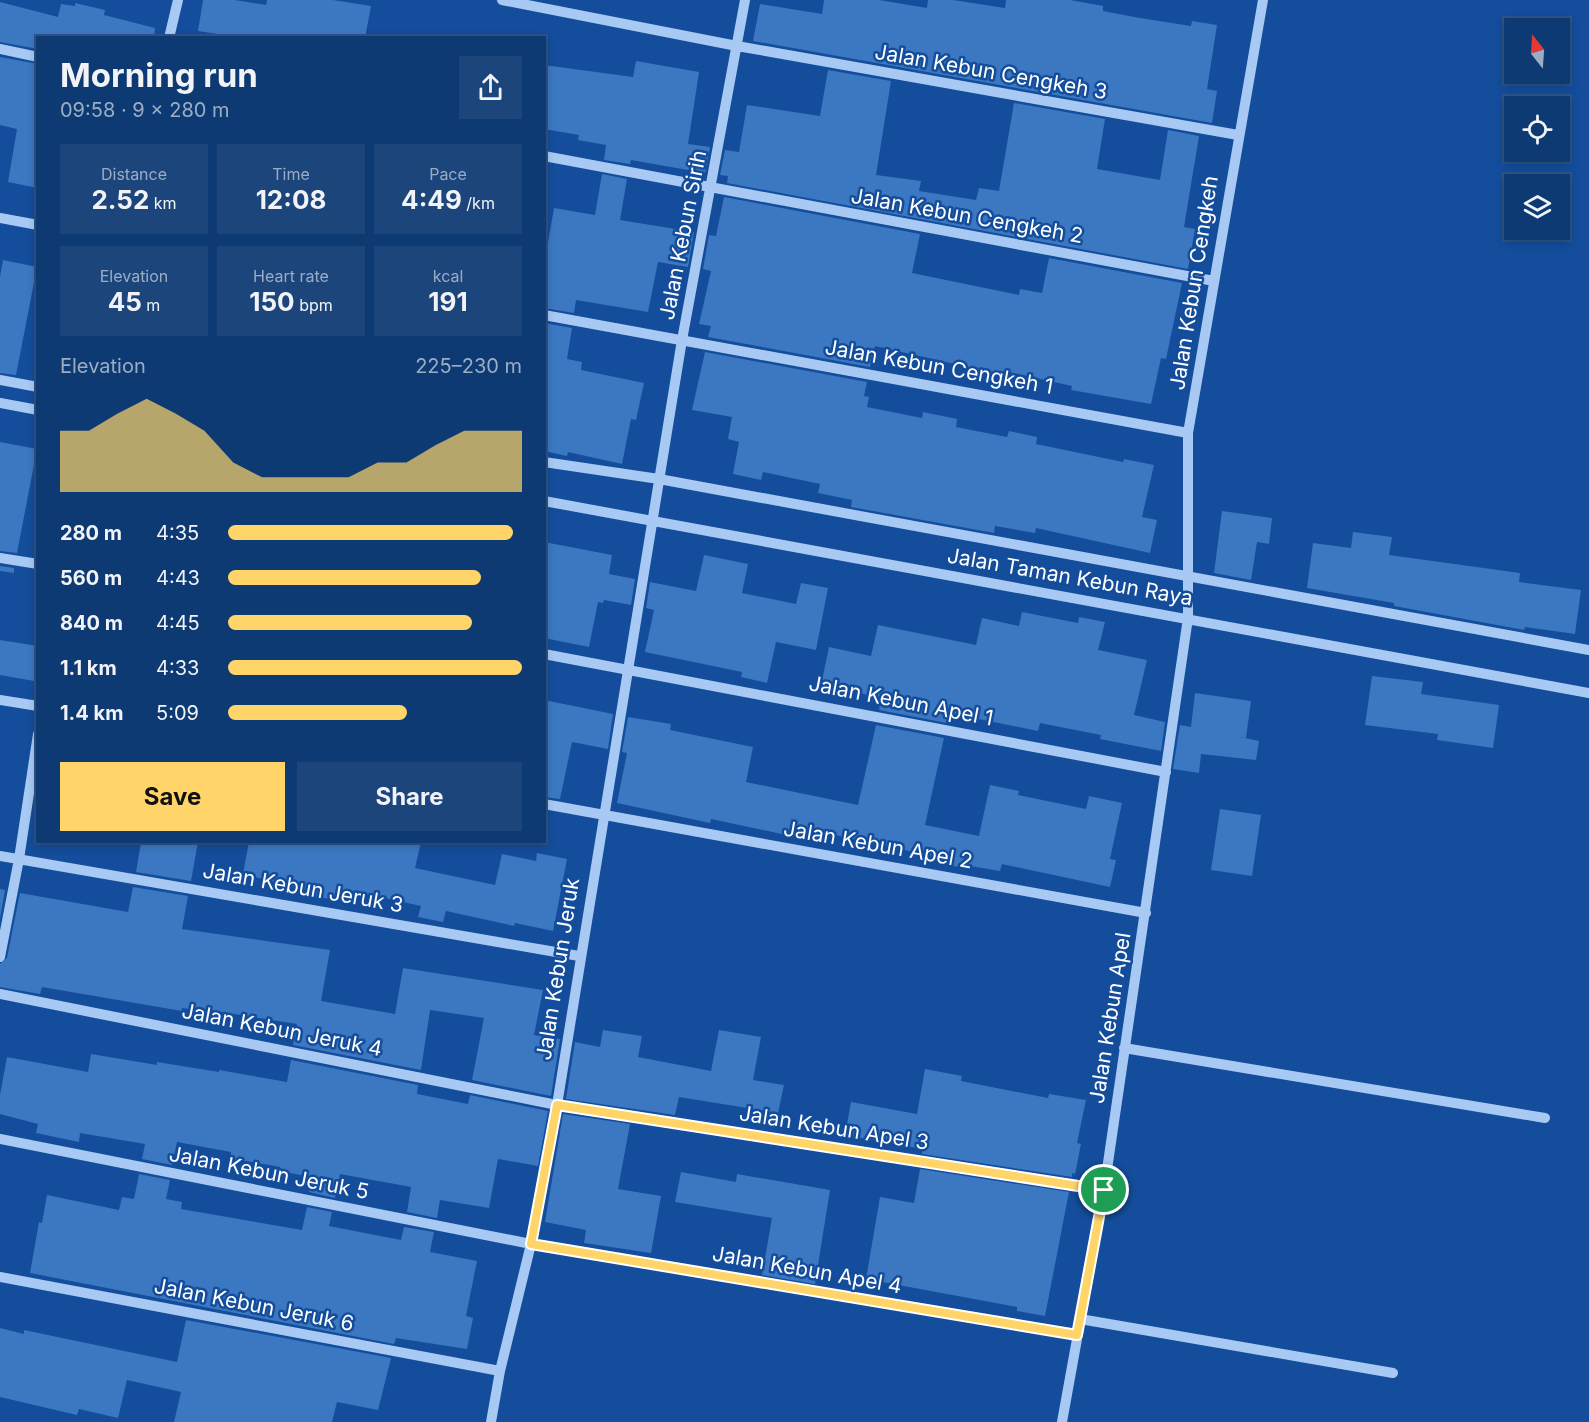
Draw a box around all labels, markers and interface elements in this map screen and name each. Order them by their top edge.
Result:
north arrow [1504,18,1570,84]
map controls [1504,18,1570,240]
street label: Jalan Kebun Cengkeh 3 [873,39,1109,104]
text: Morning run [60,55,258,95]
button: share [459,56,522,119]
button: locate [1504,96,1570,162]
text: 09:58 · 9 × 280 m [60,98,230,122]
street label: Jalan Kebun Sirih [654,148,711,322]
text: Distance [101,164,167,184]
text: Time [272,164,310,184]
text: Pace [429,164,467,184]
street label: Jalan Kebun Cengkeh [1164,174,1223,392]
button: layers [1504,174,1570,240]
street label: Jalan Kebun Cengkeh 2 [849,183,1085,248]
text: 2.52 [91,184,149,215]
text: 12:08 [256,184,326,215]
text: 4:49 [401,184,462,215]
text: km [149,193,177,213]
text: /km [462,193,495,213]
text: Elevation [100,266,168,286]
text: Heart rate [253,266,329,286]
text: kcal [433,266,463,286]
text: 45 [108,286,142,317]
text: 150 [249,286,295,317]
text: 191 [428,286,468,317]
text: m [142,295,160,315]
text: bpm [295,295,333,315]
street label: Jalan Kebun Cengkeh 1 [823,334,1055,399]
text: Elevation [60,354,146,378]
text: 225–230 m [415,354,522,378]
text: 280 m [60,521,122,545]
text: 4:35 [156,521,199,545]
street label: Jalan Taman Kebun Raya [945,543,1195,610]
text: 560 m [60,566,122,590]
text: 4:43 [156,566,200,590]
text: 840 m [60,611,123,635]
text: 4:45 [156,611,200,635]
text: 1.1 km [60,656,117,680]
text: 4:33 [156,656,199,680]
street label: Jalan Kebun Apel 1 [807,670,995,731]
text: 1.4 km [60,701,123,725]
text: 5:09 [156,701,199,725]
button: Save [60,762,285,831]
button: Share [297,762,522,831]
street label: Jalan Kebun Apel 2 [782,816,975,873]
street label: Jalan Kebun Jeruk 3 [201,858,405,917]
street label: Jalan Kebun Jeruk [531,876,584,1062]
street label: Jalan Kebun Apel [1084,931,1135,1105]
street label: Jalan Kebun Jeruk 4 [180,998,384,1061]
street label: Jalan Kebun Apel 3 [737,1100,931,1155]
street label: Jalan Kebun Jeruk 5 [167,1141,371,1204]
pin [1078,1164,1129,1215]
icon: arrive [1087,1173,1120,1206]
street label: Jalan Kebun Apel 4 [710,1241,904,1299]
street label: Jalan Kebun Jeruk 6 [152,1273,356,1336]

